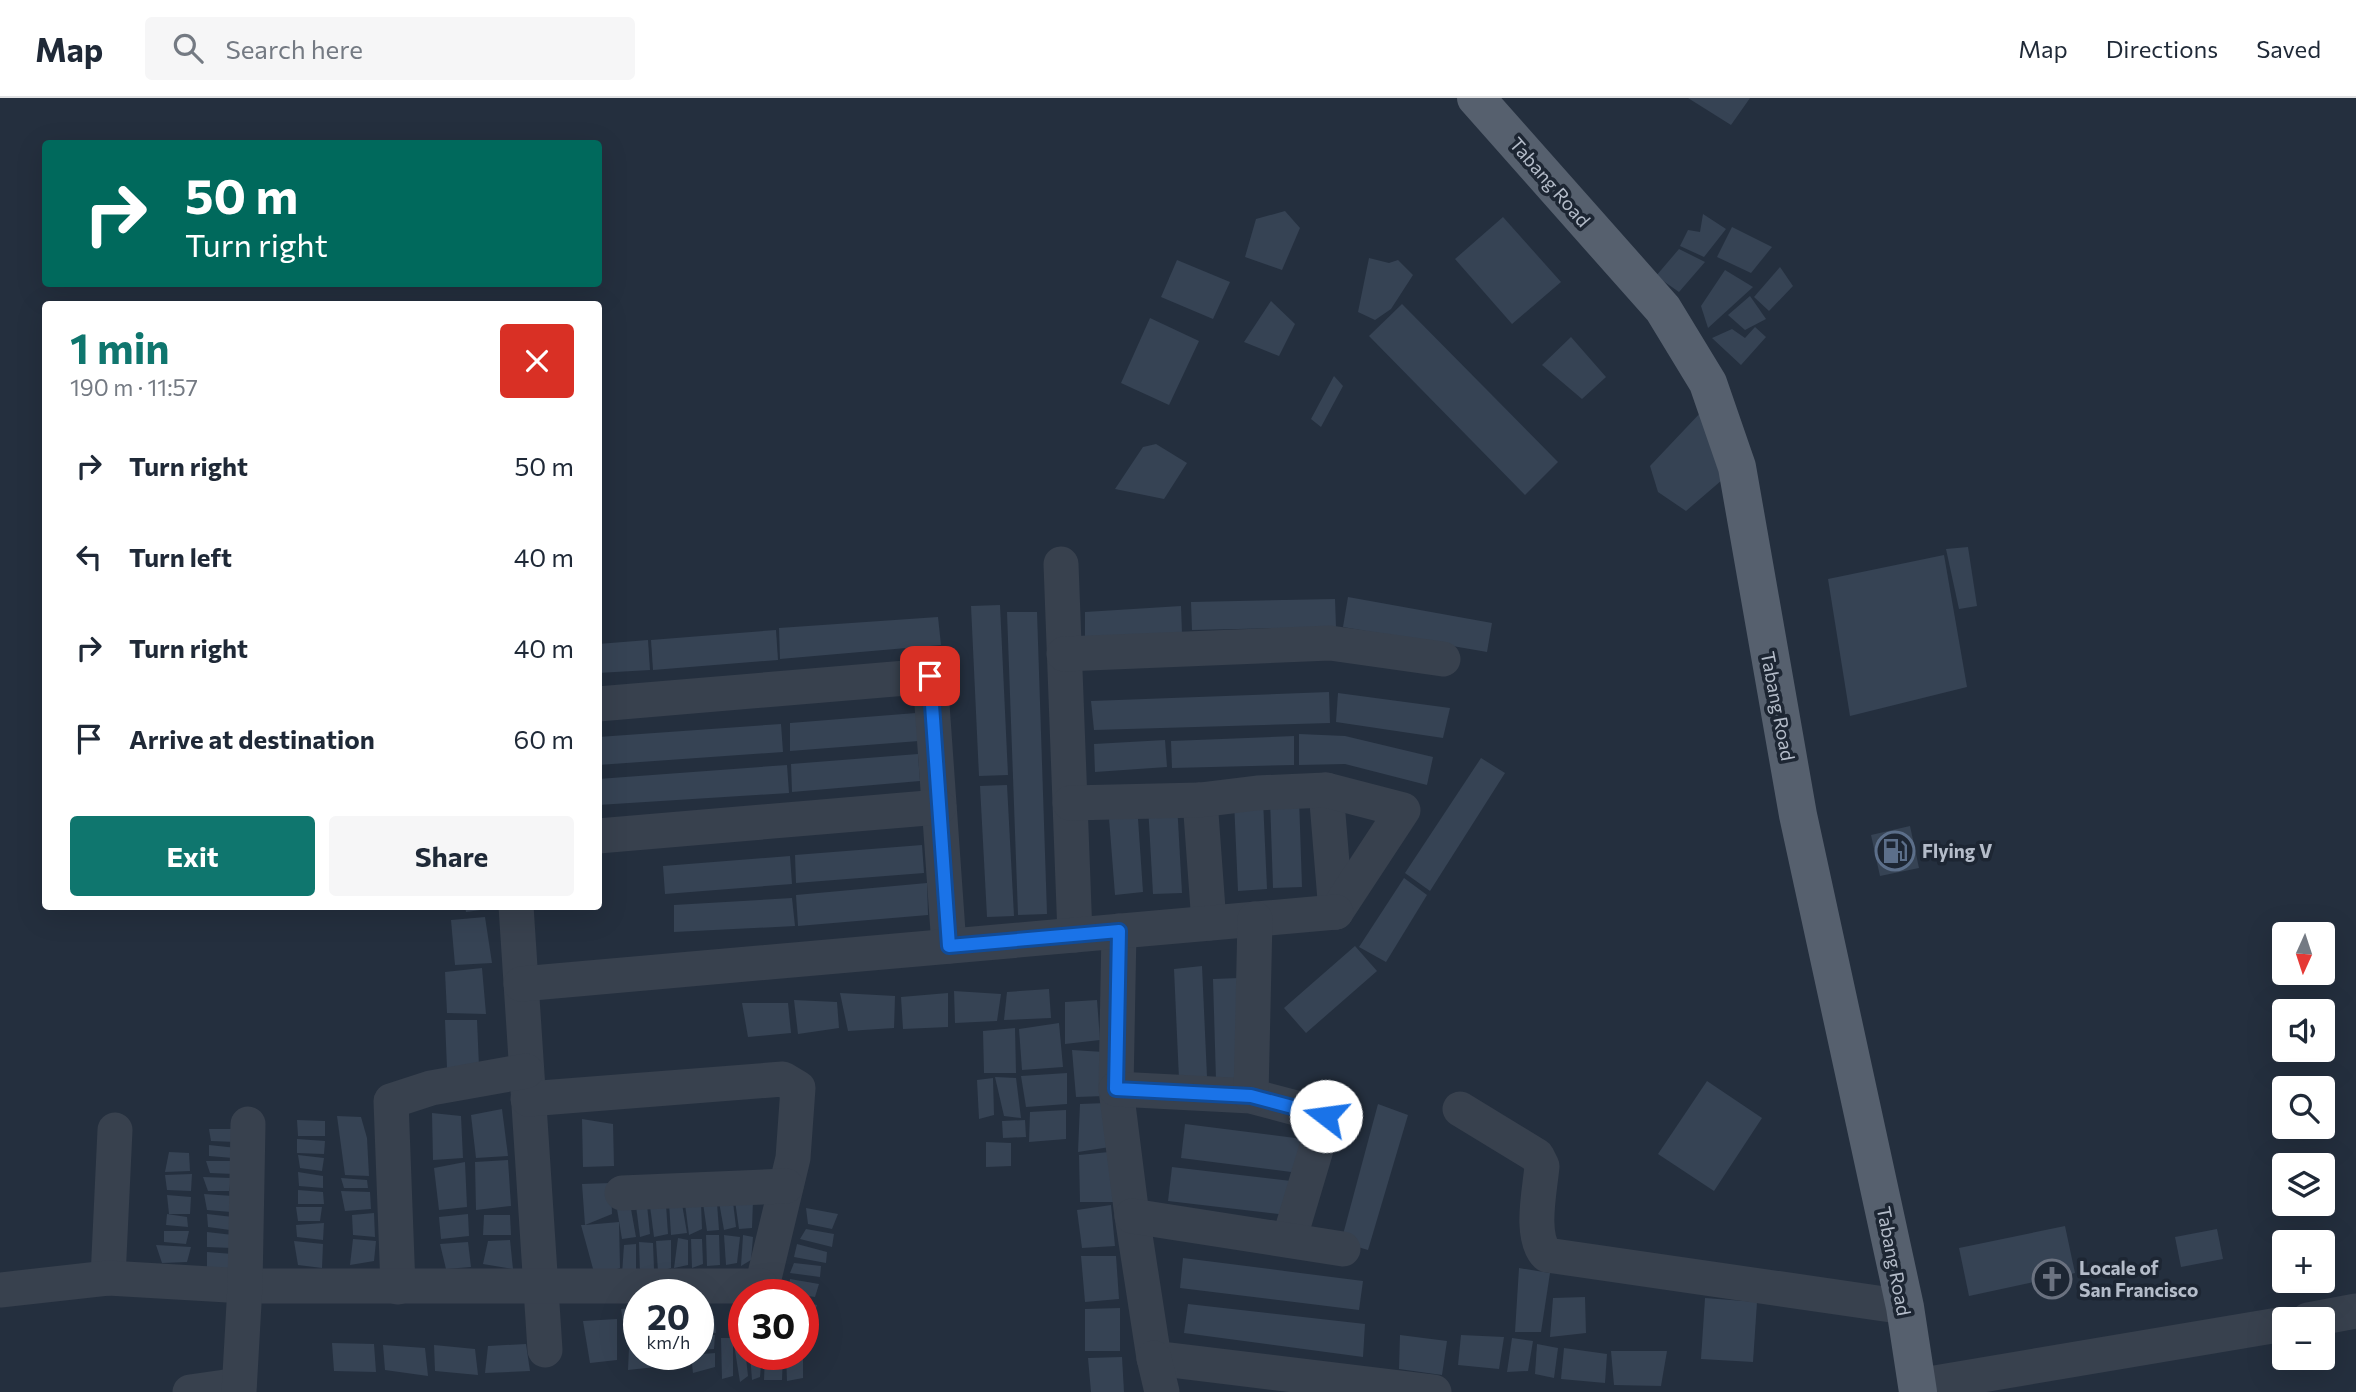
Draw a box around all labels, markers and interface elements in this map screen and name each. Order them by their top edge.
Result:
search box [145,17,635,80]
text: Map [35,28,103,69]
icon: search [169,29,207,67]
text: Search here [225,33,363,64]
text: Map [2018,34,2068,63]
text: Directions [2106,34,2218,63]
text: Saved [2256,34,2321,63]
street label: Tabang Road [1505,132,1595,231]
text: 50 m [185,164,298,224]
icon: right [70,168,161,259]
text: Turn right [185,224,328,264]
text: 1 min [70,321,170,373]
button: close [500,324,574,398]
text: 190 m · 11:57 [70,373,198,401]
icon: right [70,447,108,485]
text: Turn right [129,450,248,481]
text: 50 m [514,450,574,481]
icon: left [70,538,108,576]
text: Turn left [129,541,232,572]
text: 40 m [514,541,574,572]
icon: right [70,629,108,667]
text: Turn right [129,632,248,663]
text: 40 m [514,632,574,663]
pin [900,646,960,706]
street label: Tabang Road [1757,649,1800,763]
icon: arrive [911,657,949,695]
icon: arrive [70,720,108,758]
text: Arrive at destination [129,723,375,754]
text: 60 m [514,723,574,754]
button: Exit [70,816,315,896]
button: Share [329,816,574,896]
fuel station icon: Flying V [1874,830,1916,872]
place label: Flying V [1922,839,1993,862]
north arrow [2272,922,2334,985]
map controls [2272,922,2335,1370]
button: sound [2272,999,2335,1062]
button: search [2272,1076,2335,1139]
position arrow [1289,1079,1363,1153]
button: layers [2272,1153,2335,1216]
street label: Tabang Road [1873,1204,1916,1318]
button: + [2272,1230,2335,1293]
place label: Locale of San Francisco [2079,1256,2198,1301]
church icon: Locale of San Francisco [2031,1258,2073,1300]
speed limit sign: 30 [728,1279,819,1370]
text: 20 [647,1294,690,1337]
button: − [2272,1307,2335,1370]
text: km/h [647,1331,690,1353]

